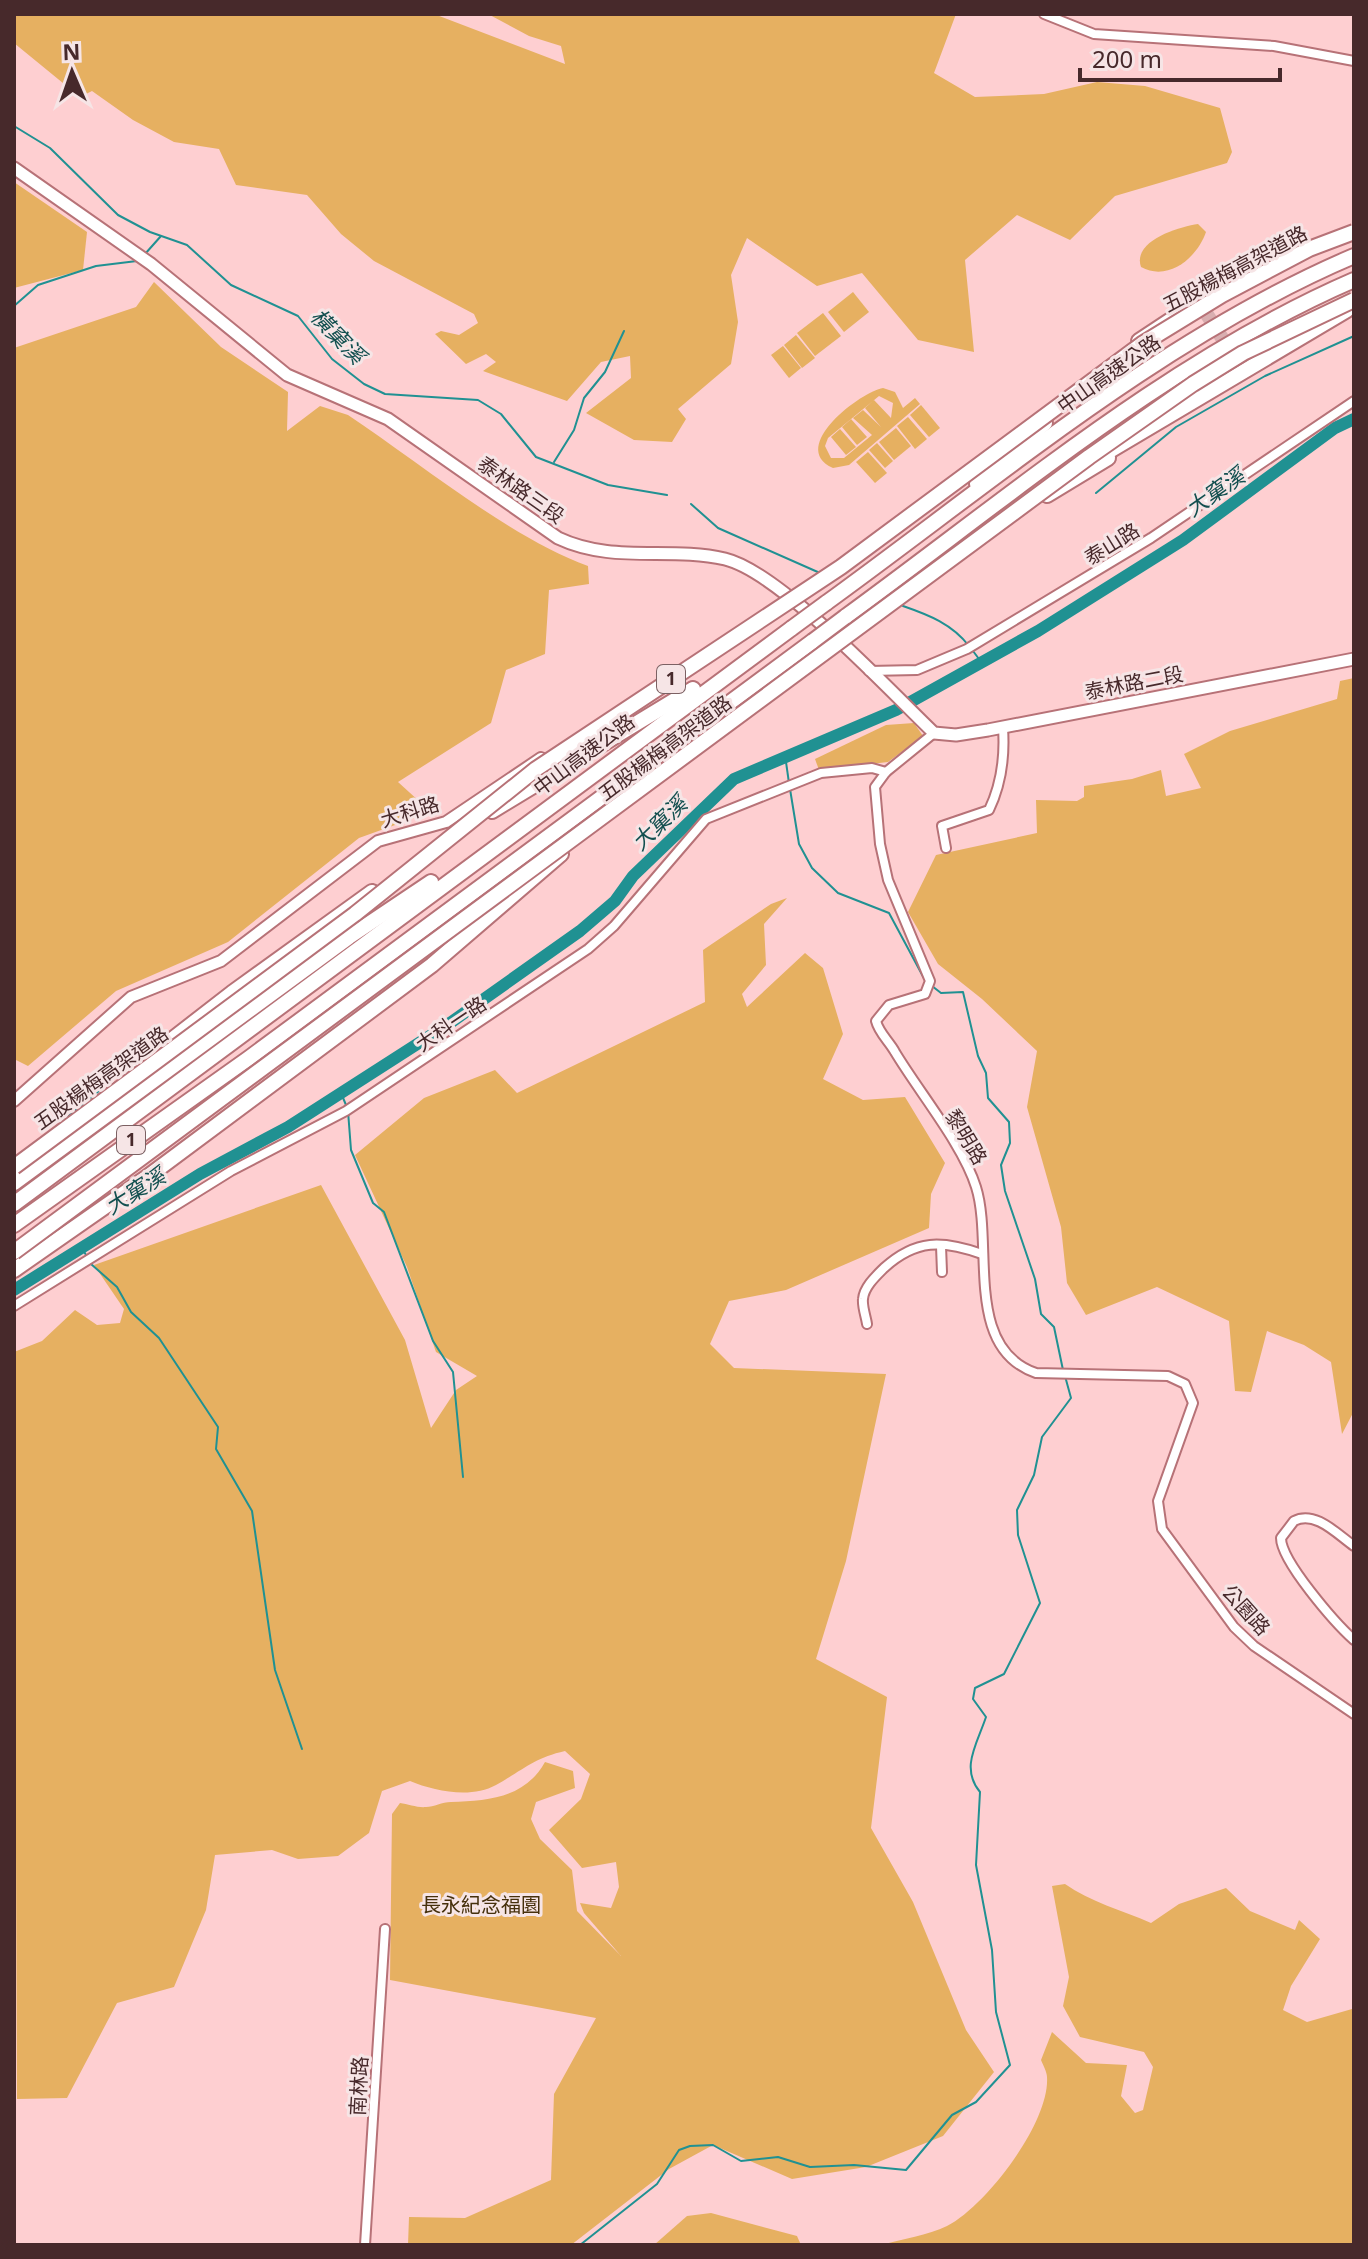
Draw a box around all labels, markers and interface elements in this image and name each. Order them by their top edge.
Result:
north arrow [32,32,112,112]
scale bar [1080,32,1280,82]
text: N [62,36,81,66]
text: 200 m [1092,42,1162,75]
street label: 五股楊梅高架道路 [1158,219,1312,318]
water label: 橫窠溪 [305,301,375,372]
street label: 中山高速公路 [1052,328,1166,419]
street label: 泰林路三段 [473,450,570,529]
water label: 大窠溪 [1179,458,1253,522]
street label: 泰山路 [1079,516,1144,571]
street label: 泰林路二段 [1082,660,1186,705]
road number: 1 [657,665,685,693]
street label: 五股楊梅高架道路 [593,689,737,807]
street label: 中山高速公路 [528,708,640,801]
water label: 大窠溪 [624,786,695,856]
street label: 大科路 [377,790,442,833]
street label: 大科一路 [410,990,491,1057]
street label: 五股楊梅高架道路 [28,1020,173,1136]
street label: 黎明路 [939,1104,993,1169]
road number: 1 [117,1126,145,1154]
water label: 大窠溪 [99,1158,173,1220]
street label: 公園路 [1216,1578,1276,1641]
park label: 長永紀念福園 [421,1891,541,1918]
street label: 南林路 [343,2055,374,2117]

